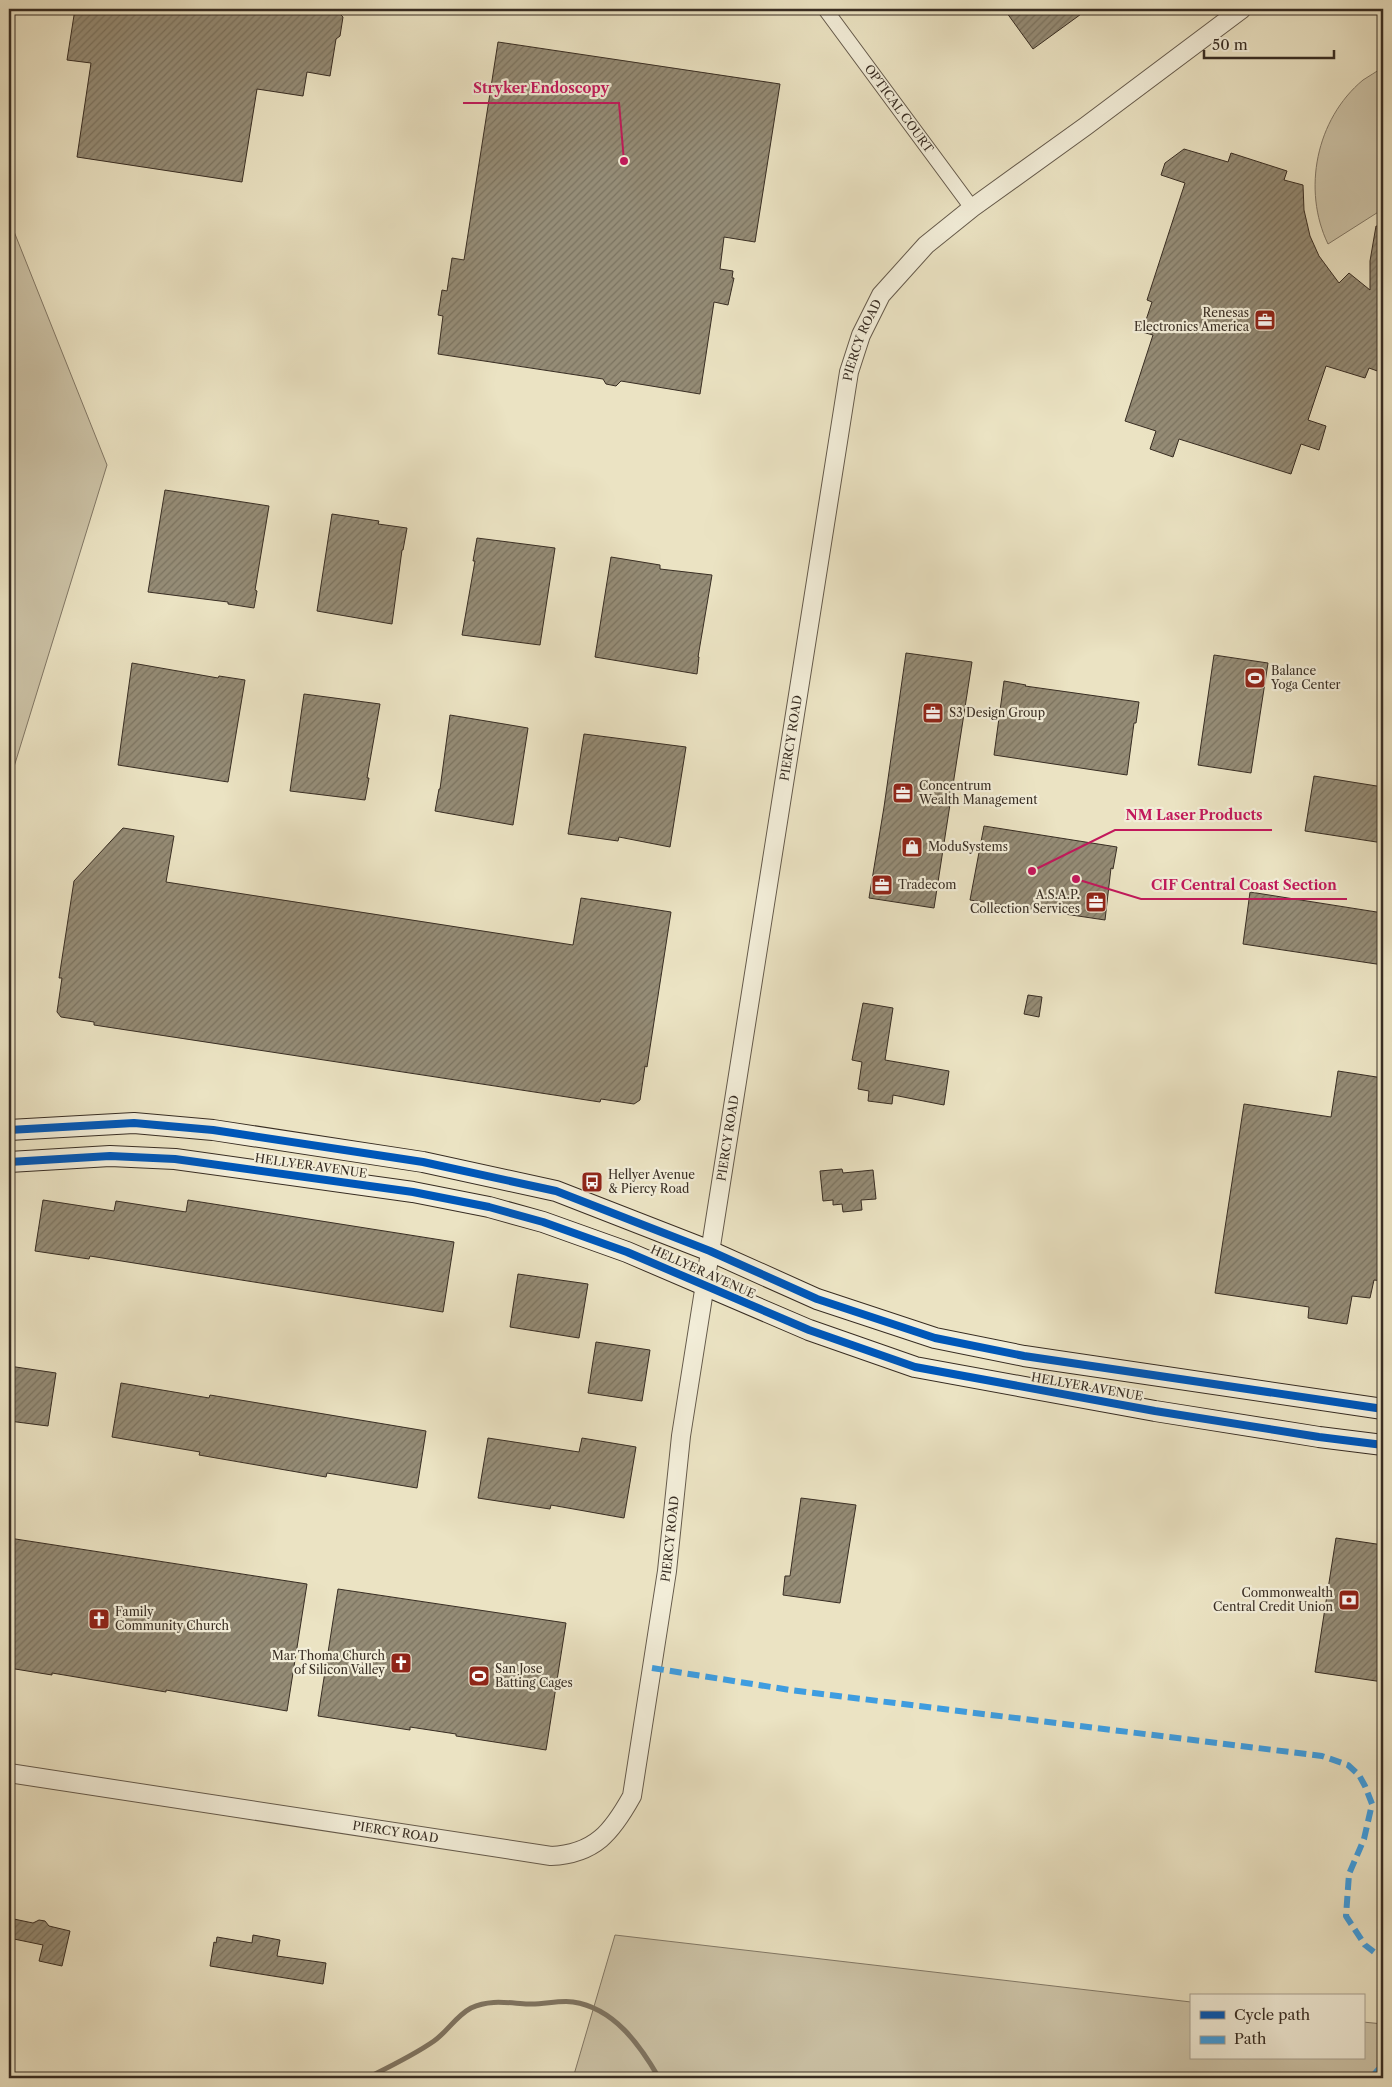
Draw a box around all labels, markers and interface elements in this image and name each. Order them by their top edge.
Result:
scale bar [1204,28,1334,60]
text: 50 m [1212,35,1248,54]
street label: OPTICAL COURT [862,61,937,156]
callout: Stryker Endoscopy [463,74,619,103]
text: Stryker Endoscopy [473,79,609,97]
street label: PIERCY ROAD [840,296,885,382]
place label: Renesas Electronics America [1134,305,1250,334]
office icon: Renesas Electronics America [1253,308,1277,332]
place label: Balance Yoga Center [1270,663,1341,692]
sports icon: Balance Yoga Center [1243,666,1267,690]
street label: PIERCY ROAD [777,694,805,782]
office icon: S3 Design Group [921,701,945,725]
place label: S3 Design Group [949,705,1045,720]
place label: Concentrum Wealth Management [918,778,1038,807]
office icon: Concentrum Wealth Management [891,781,915,805]
callout: NM Laser Products [1115,801,1272,830]
text: NM Laser Products [1125,806,1263,824]
shop icon: ModuSystems [900,835,924,859]
place label: ModuSystems [928,839,1008,854]
callout: CIF Central Coast Section [1141,870,1347,899]
office icon: Tradecom [870,873,894,897]
text: CIF Central Coast Section [1151,876,1337,894]
place label: Tradecom [898,877,956,892]
place label: A.S.A.P. Collection Services [970,887,1080,916]
office icon: A.S.A.P. Collection Services [1084,890,1108,914]
street label: PIERCY ROAD [713,1094,742,1182]
street label: HELLYER AVENUE [254,1150,368,1181]
place label: Hellyer Avenue & Piercy Road [608,1167,695,1196]
bus stop icon: Hellyer Avenue & Piercy Road [580,1170,604,1194]
street label: HELLYER AVENUE [648,1242,758,1301]
street label: HELLYER AVENUE [1030,1369,1144,1404]
street label: PIERCY ROAD [657,1495,682,1583]
place label: Commonwealth Central Credit Union [1213,1585,1333,1614]
bank icon: Commonwealth Central Credit Union [1337,1588,1361,1612]
place label: Family Community Church [115,1604,230,1633]
church icon: Family Community Church [87,1607,111,1631]
place label: Mar Thoma Church of Silicon Valley [272,1648,385,1677]
church icon: Mar Thoma Church of Silicon Valley [389,1651,413,1675]
place label: San Jose Batting Cages [495,1661,573,1690]
sports icon: San Jose Batting Cages [467,1664,491,1688]
street label: PIERCY ROAD [352,1818,440,1846]
legend [1190,1994,1364,2060]
text: Cycle path [1234,2005,1311,2024]
text: Path [1234,2029,1267,2048]

